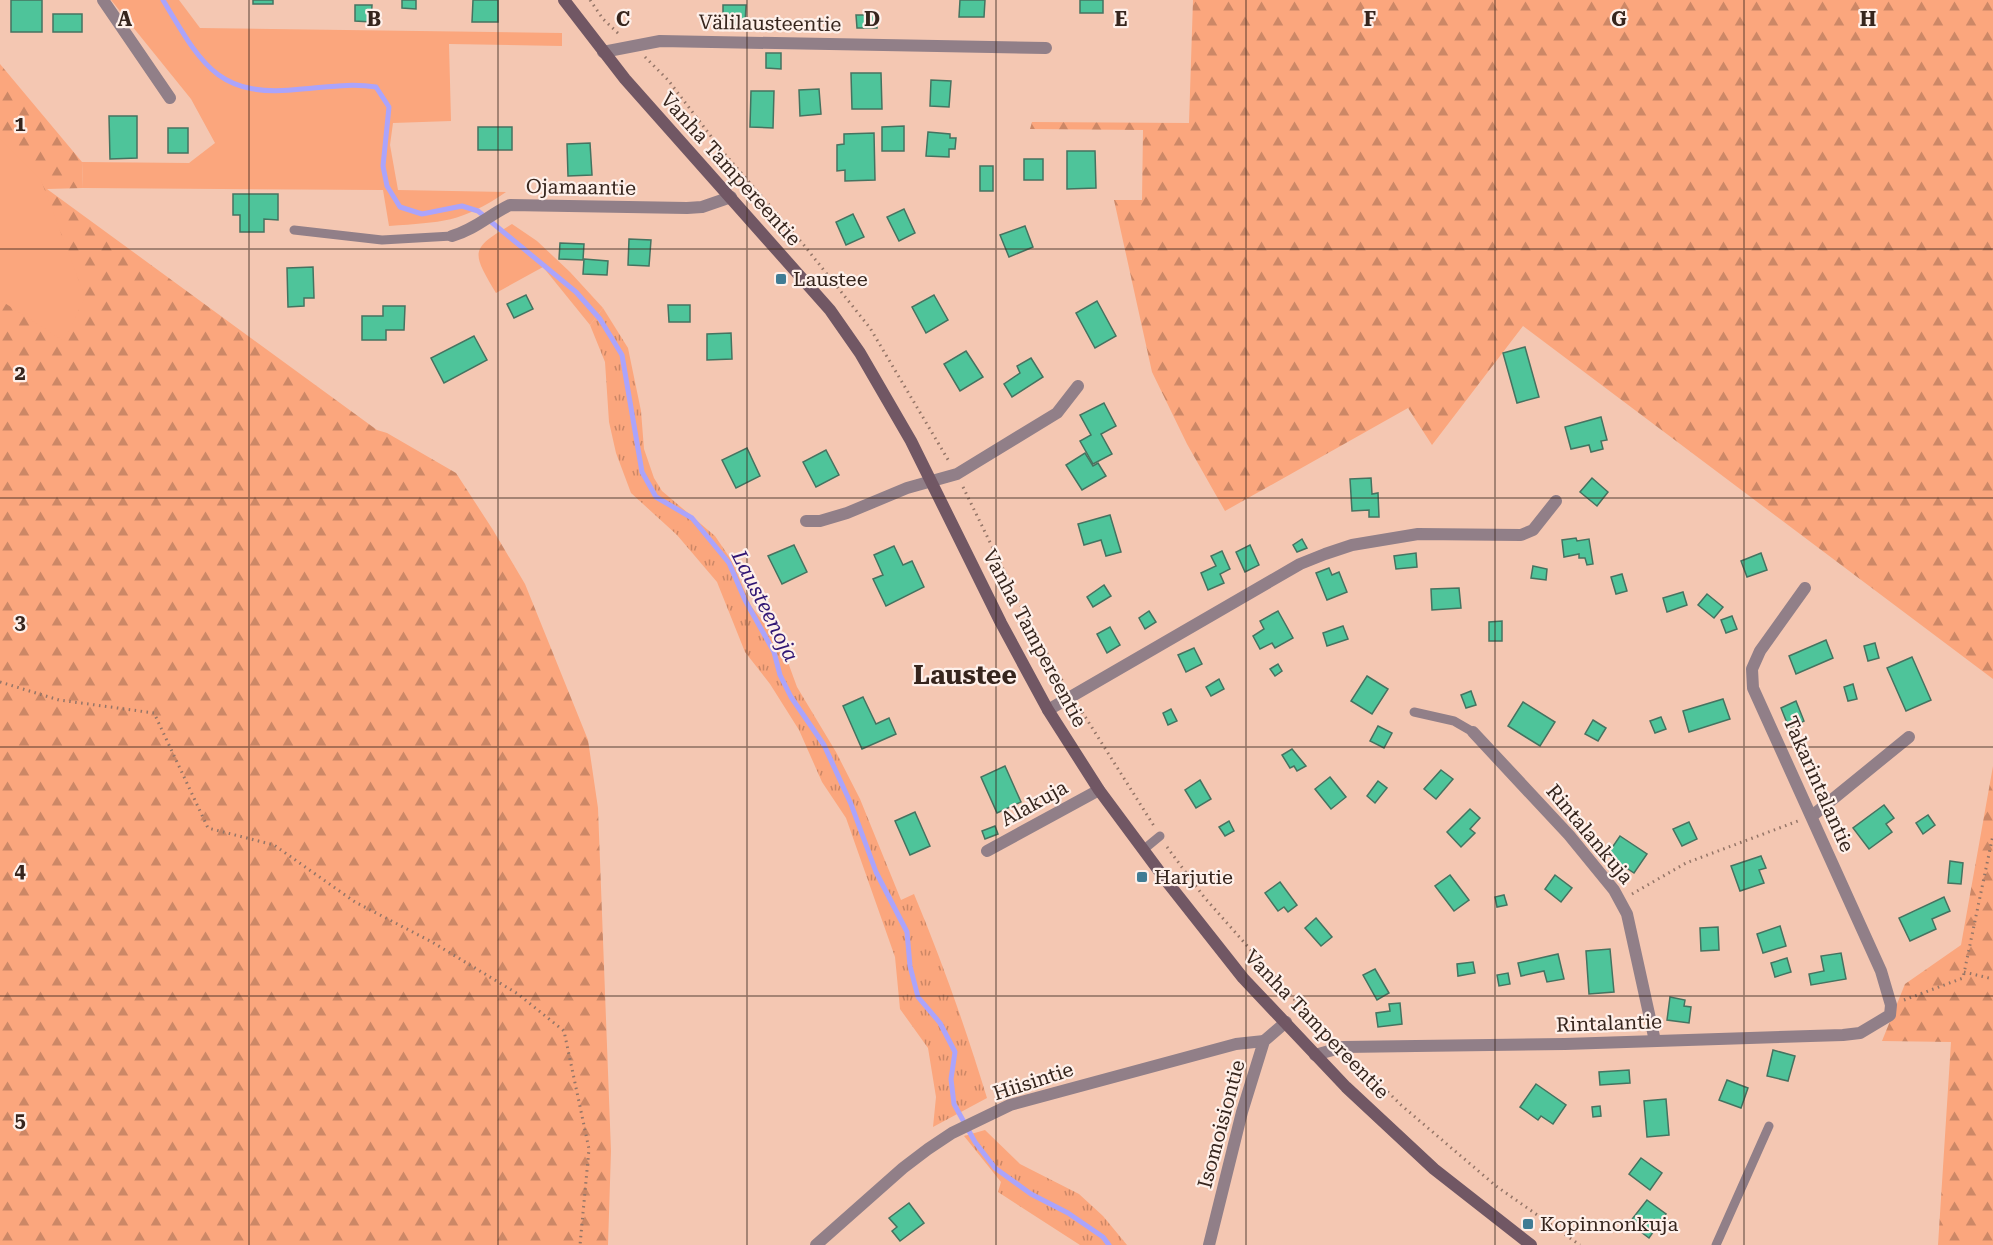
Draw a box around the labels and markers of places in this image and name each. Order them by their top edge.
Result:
place label: Laustee [793,267,868,291]
marker: Laustee [774,272,788,286]
place label: Harjutie [1154,865,1233,889]
marker: Harjutie [1135,870,1149,884]
place label: Kopinnonkuja [1540,1212,1678,1236]
marker: Kopinnonkuja [1521,1217,1535,1231]

